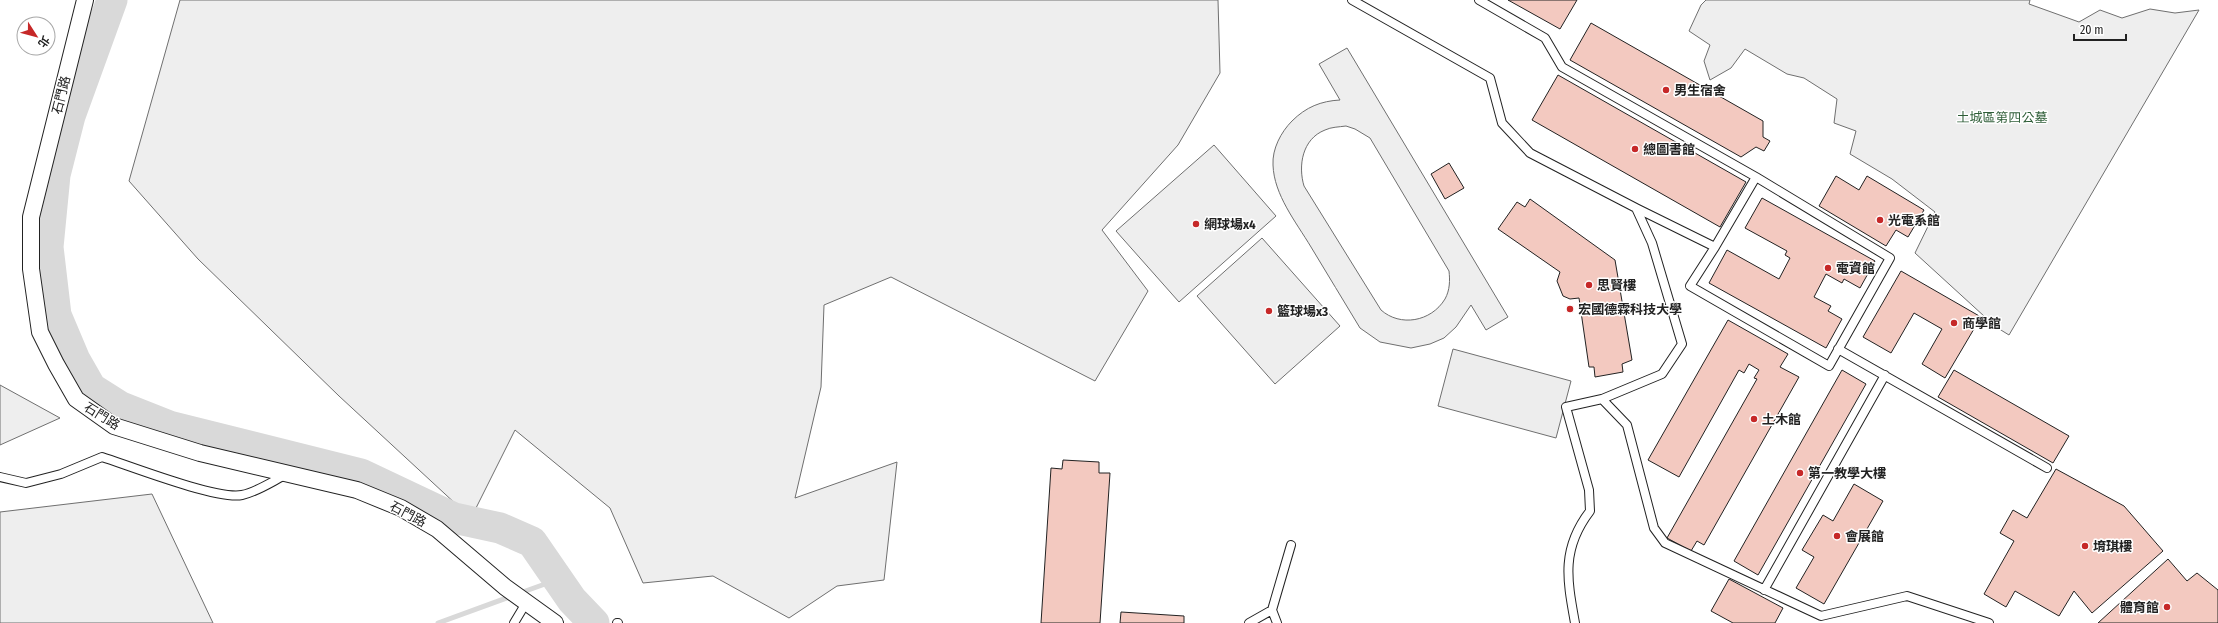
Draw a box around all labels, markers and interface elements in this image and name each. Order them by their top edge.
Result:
north arrow [16,16,56,56]
scale bar [2074,16,2126,42]
text: 20 m [2080,23,2104,37]
text: 北 [35,33,52,50]
street label: 石門路 [49,74,73,116]
place label: 男生宿舍 [1674,83,1726,98]
marker: 男生宿舍 [1661,85,1671,95]
park label: 土城區第四公墓 [1956,110,2048,125]
place label: 總圖書館 [1643,142,1695,157]
marker: 總圖書館 [1630,144,1640,154]
place label: 光電系館 [1888,213,1940,228]
marker: 光電系館 [1875,215,1885,225]
place label: 網球場x4 [1204,217,1256,232]
marker: 網球場x4 [1191,219,1201,229]
place label: 電資館 [1836,261,1875,276]
marker: 電資館 [1823,263,1833,273]
place label: 思賢樓 [1597,278,1636,293]
marker: 思賢樓 [1584,280,1594,290]
place label: 宏國德霖科技大學 [1578,302,1682,317]
place label: 籃球場x3 [1277,304,1328,319]
marker: 宏國德霖科技大學 [1565,304,1575,314]
marker: 籃球場x3 [1264,306,1274,316]
place label: 商學館 [1962,316,2001,331]
marker: 商學館 [1949,318,1959,328]
street label: 石門路 [81,399,123,433]
place label: 土木館 [1762,412,1801,427]
marker: 土木館 [1749,414,1759,424]
place label: 第一教學大樓 [1808,466,1886,481]
marker: 第一教學大樓 [1795,468,1805,478]
street label: 石門路 [387,498,429,530]
place label: 會展館 [1845,529,1884,544]
marker: 會展館 [1832,531,1842,541]
place label: 堉琪樓 [2093,539,2132,554]
marker: 堉琪樓 [2080,541,2090,551]
place label: 體育館 [2120,600,2159,615]
marker: 體育館 [2162,602,2172,612]

